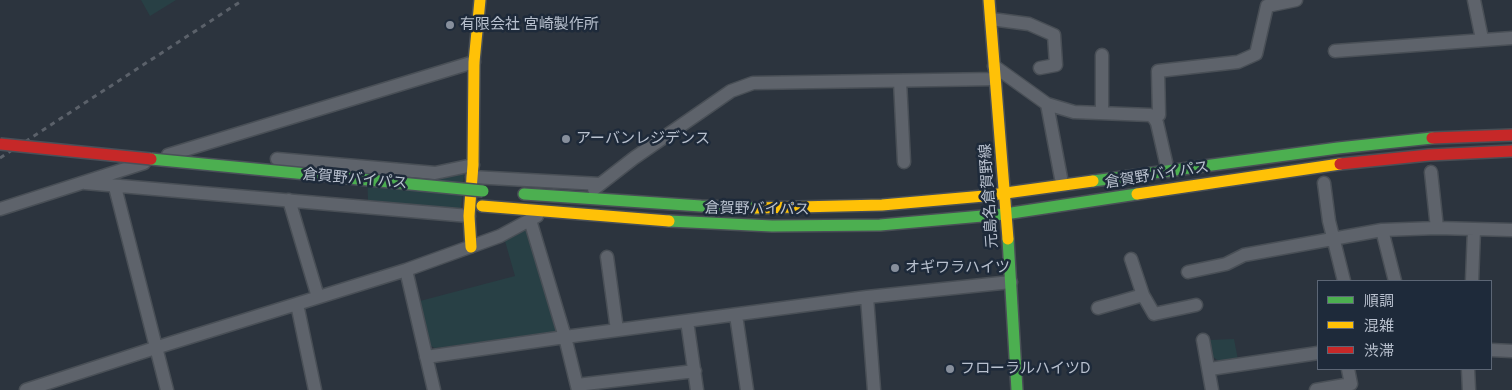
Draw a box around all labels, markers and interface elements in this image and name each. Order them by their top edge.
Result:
place label: 有限会社 宮崎製作所 [460,16,599,34]
marker: 有限会社 宮崎製作所 [444,19,456,31]
place label: アーバンレジデンス [576,130,710,148]
marker: アーバンレジデンス [560,133,572,145]
street label: 元島名倉賀野線 [976,143,1002,249]
street label: 倉賀野バイパス [1104,158,1210,192]
street label: 倉賀野バイパス [302,165,408,193]
street label: 倉賀野バイパス [704,199,810,219]
place label: オギワラハイツ [905,259,1010,277]
marker: オギワラハイツ [889,262,901,274]
legend [1317,280,1492,370]
text: 順調 [1364,292,1394,310]
text: 混雑 [1364,317,1394,335]
text: 渋滞 [1364,342,1394,360]
place label: フローラルハイツD [960,360,1090,378]
marker: フローラルハイツD [944,363,956,375]

